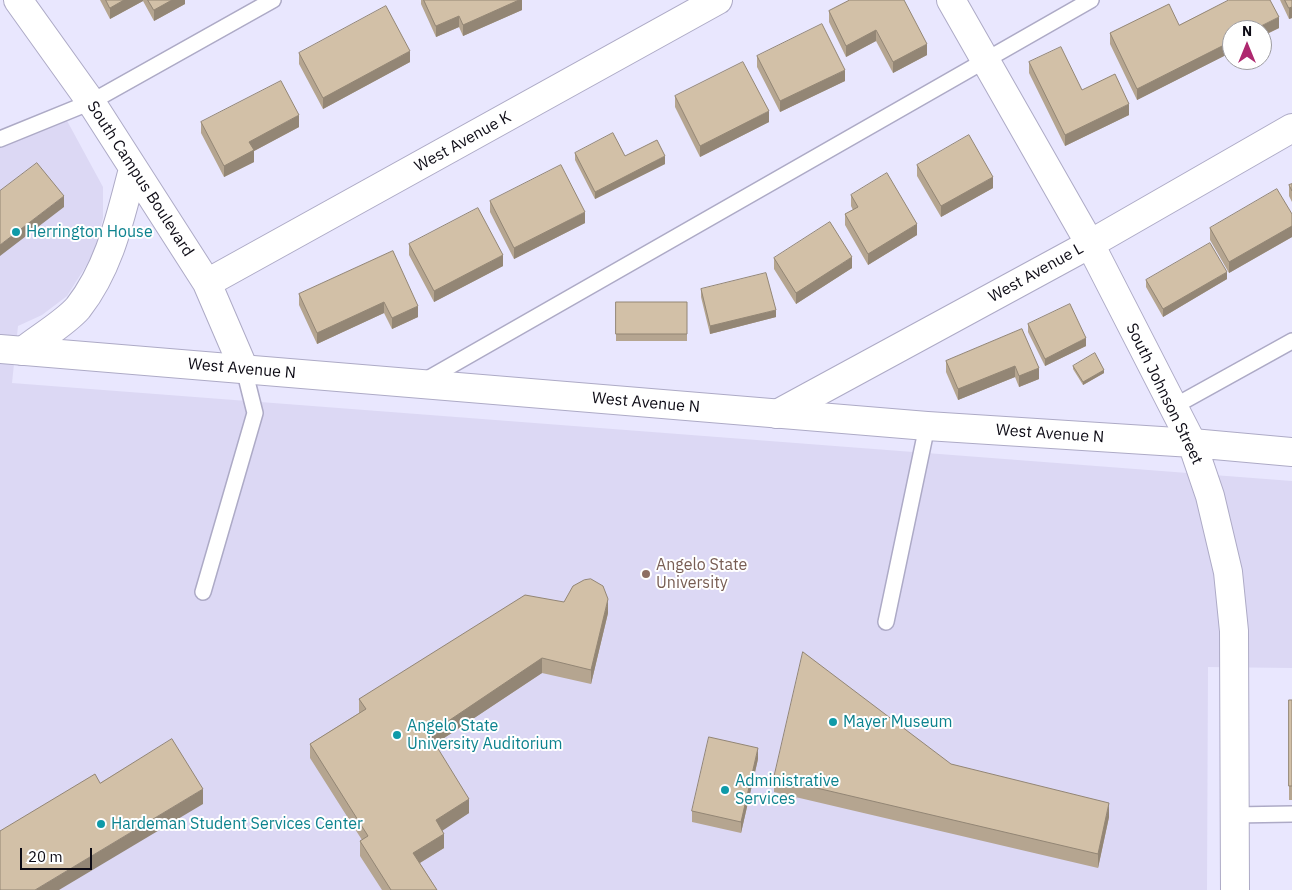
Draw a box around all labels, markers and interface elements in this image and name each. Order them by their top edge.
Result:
north arrow [1222,20,1272,70]
text: N [1242,22,1252,40]
street label: South Campus Boulevard [83,98,197,260]
street label: West Avenue K [411,108,515,176]
place label: Herrington House [26,222,153,242]
marker: Herrington House [10,226,22,238]
street label: West Avenue L [985,239,1087,307]
street label: South Johnson Street [1121,320,1207,468]
street label: West Avenue N [187,355,297,383]
street label: West Avenue N [591,389,701,417]
street label: West Avenue N [995,421,1105,447]
place label: Angelo State University [656,555,747,593]
marker: Angelo State University [640,568,652,580]
place label: Mayer Museum [843,712,953,732]
place label: Angelo State University Auditorium [407,716,563,754]
marker: Mayer Museum [827,716,839,728]
marker: Angelo State University Auditorium [391,729,403,741]
place label: Administrative Services [735,771,839,809]
marker: Administrative Services [719,784,731,796]
place label: Hardeman Student Services Center [111,814,363,834]
marker: Hardeman Student Services Center [95,818,107,830]
scale bar [22,838,95,870]
text: 20 m [28,847,63,866]

